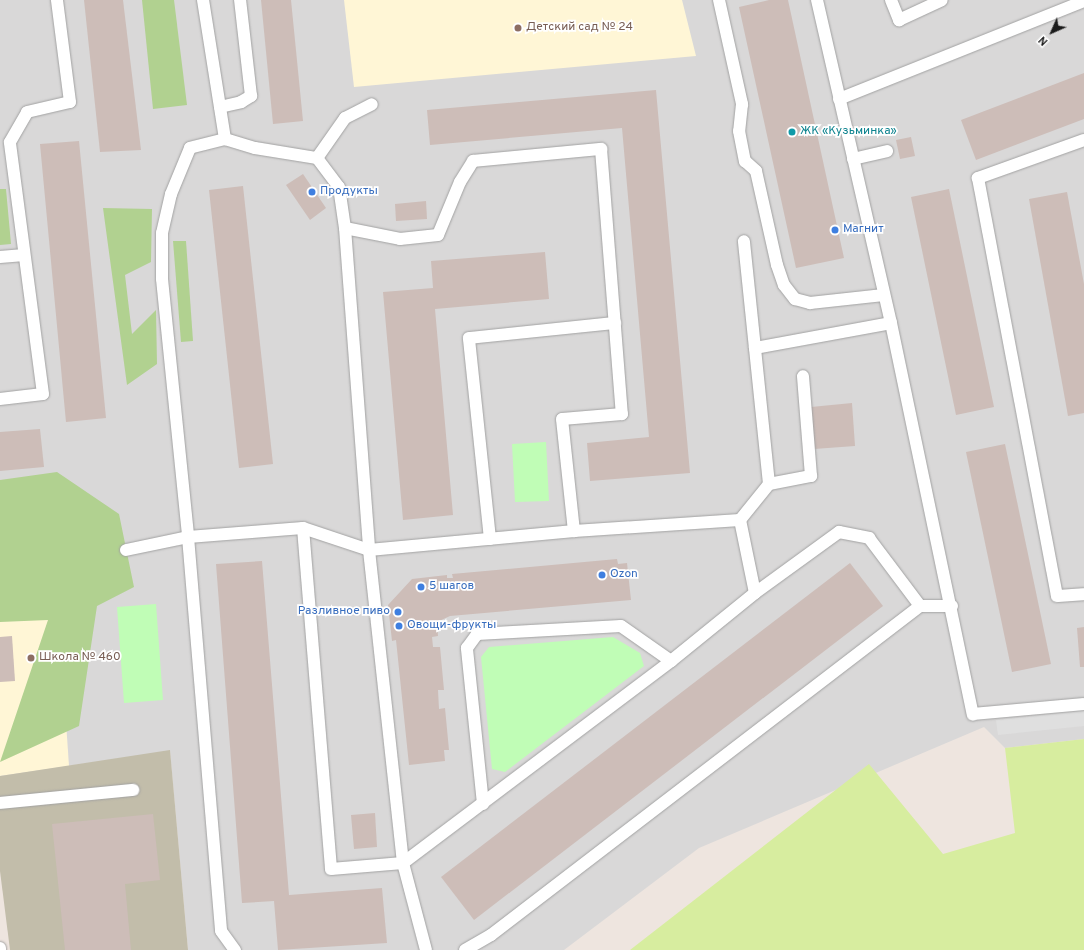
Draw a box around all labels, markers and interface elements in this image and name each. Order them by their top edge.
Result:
north arrow [1032,12,1072,52]
place label: Детский сад № 24 [526,21,633,35]
marker: Детский сад № 24 [513,23,523,33]
text: N [1036,33,1051,48]
place label: ЖК «Кузьминка» [800,125,897,139]
marker: ЖК «Кузьминка» [787,127,797,137]
place label: Продукты [320,185,378,199]
marker: Продукты [307,187,317,197]
place label: Магнит [843,223,884,237]
marker: Магнит [830,225,840,235]
place label: Ozon [610,568,638,582]
marker: Ozon [597,570,607,580]
place label: 5 шагов [429,580,474,594]
marker: 5 шагов [416,582,426,592]
place label: Разливное пиво [298,605,390,619]
marker: Разливное пиво [393,607,403,617]
place label: Овощи-фрукты [407,619,496,633]
marker: Овощи-фрукты [394,621,404,631]
place label: Школа № 460 [39,651,121,665]
marker: Школа № 460 [26,653,36,663]

